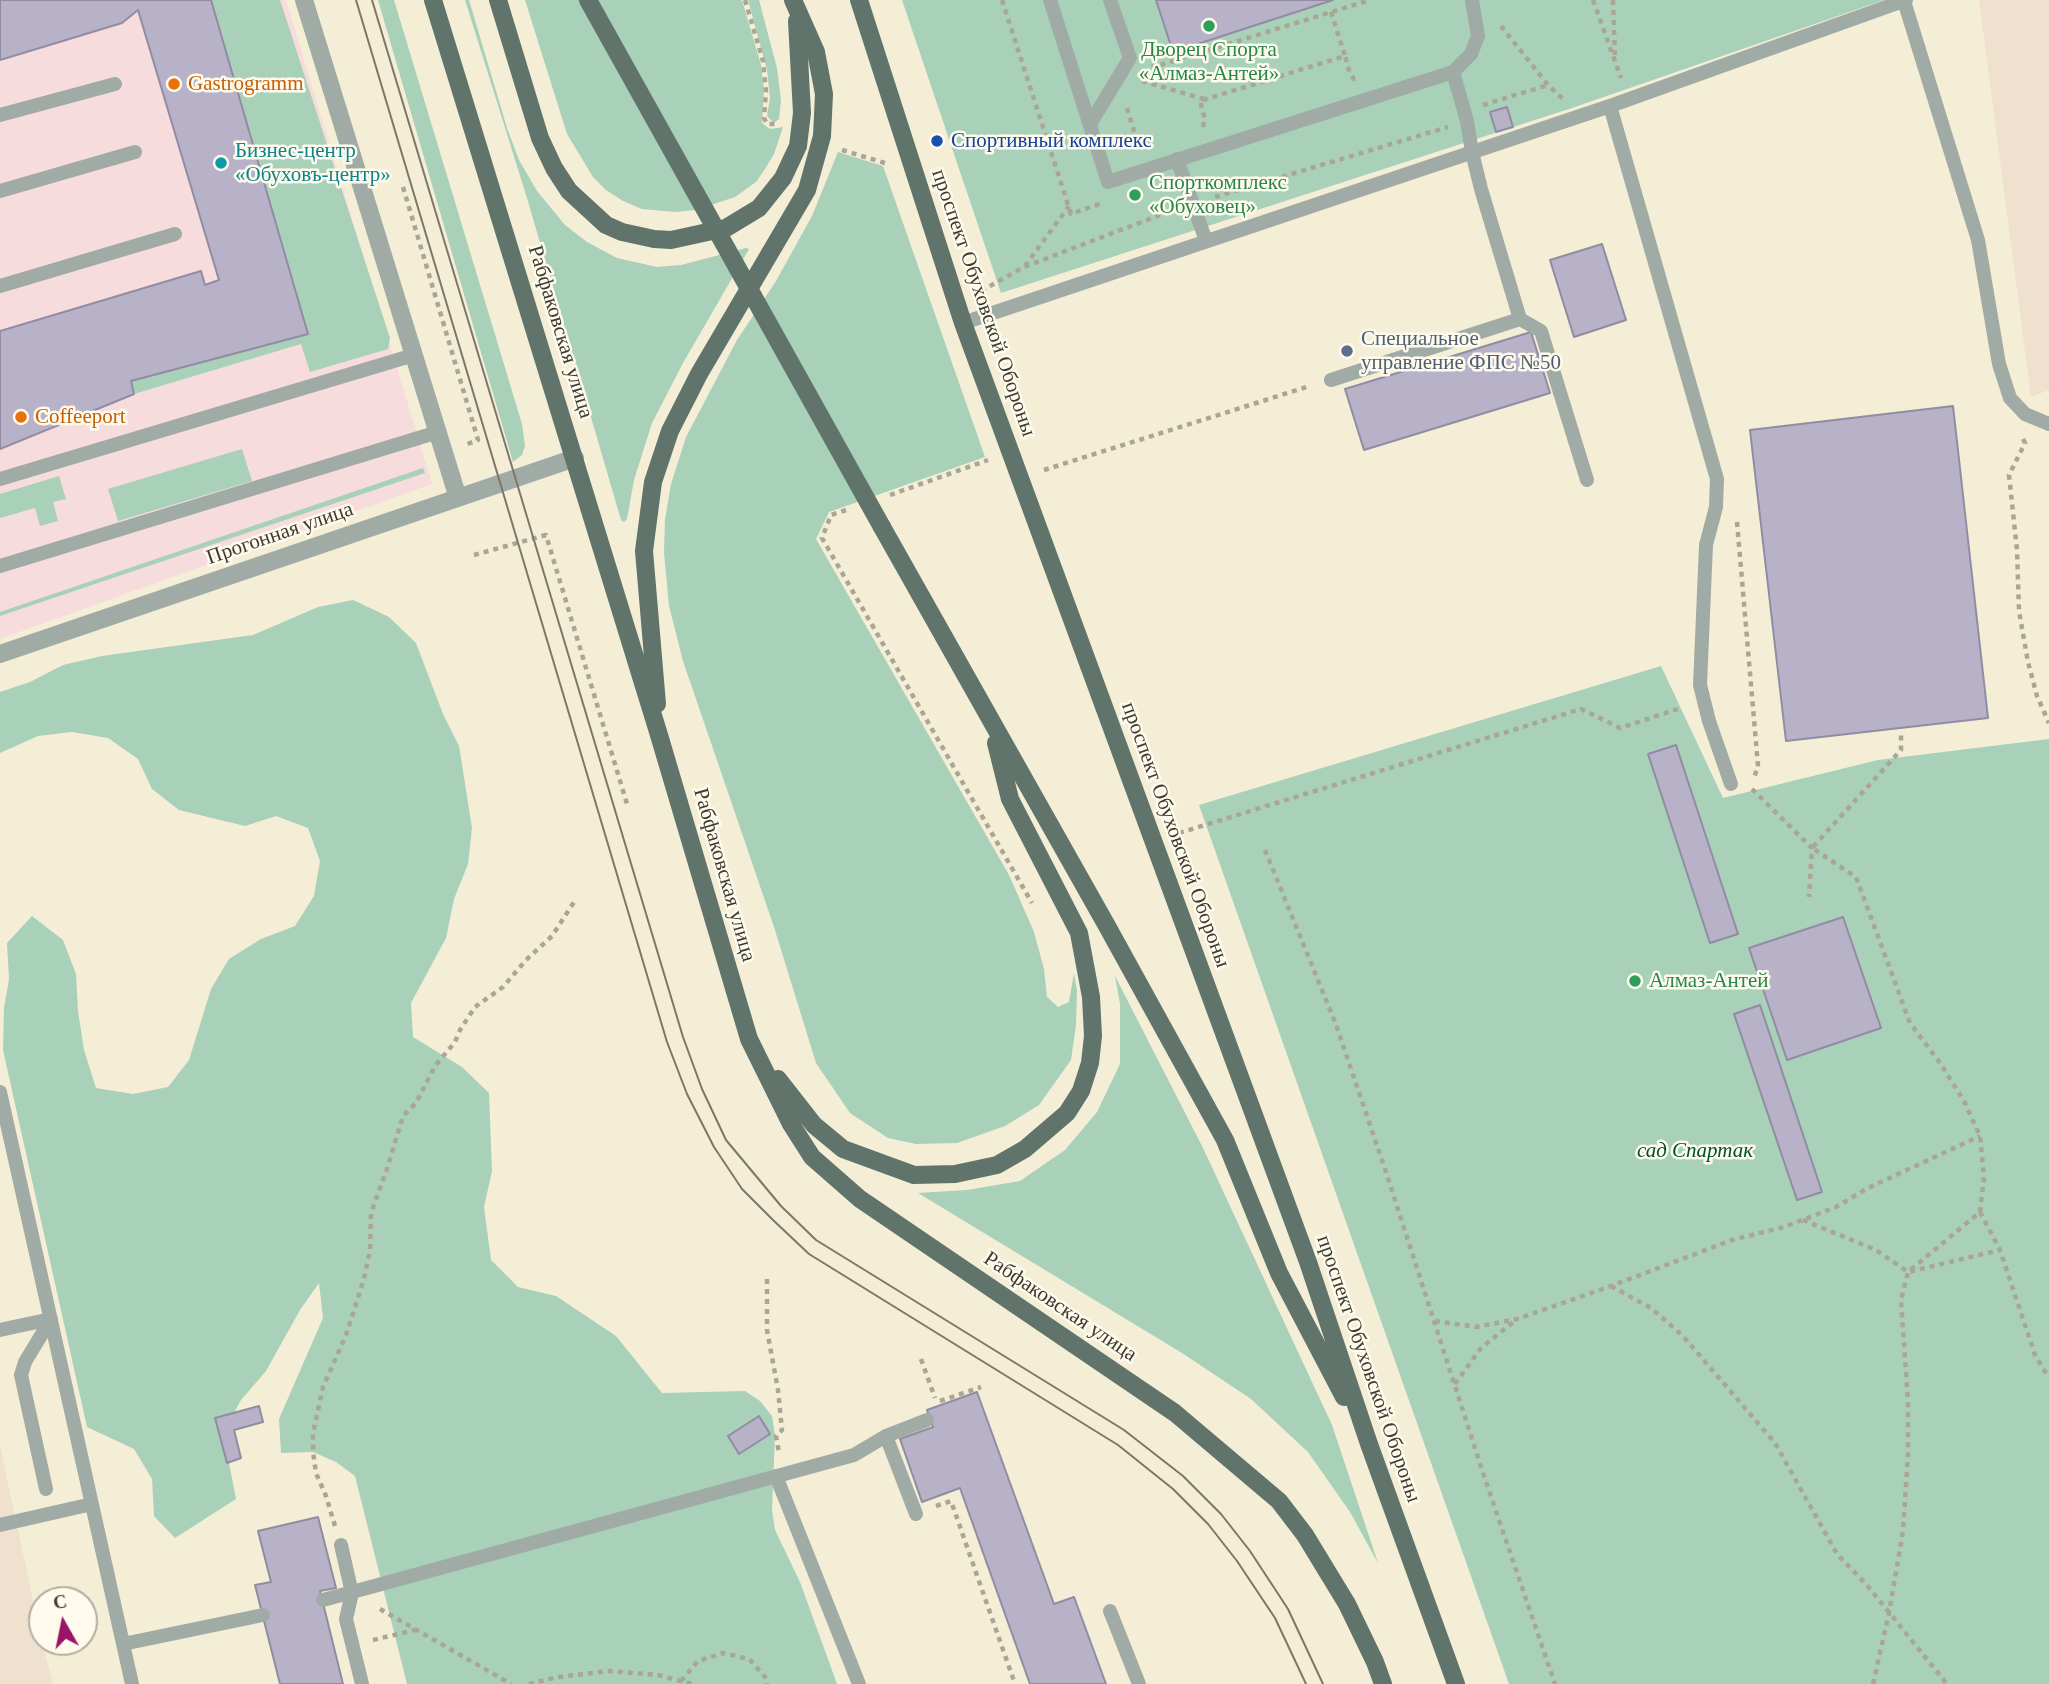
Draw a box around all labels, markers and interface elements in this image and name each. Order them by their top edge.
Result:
marker: Дворец Спорта «Алмаз-Антей» [1201,18,1217,34]
place label: Дворец Спорта «Алмаз-Антей» [1139,37,1279,87]
place label: Gastrogramm [188,71,303,97]
marker: Gastrogramm [166,76,182,92]
place label: Спортивный комплекс [951,128,1152,154]
marker: Спортивный комплекс [929,133,945,149]
place label: Бизнес-центр «Обуховъ-центр» [235,138,391,188]
marker: Бизнес-центр «Обуховъ-центр» [213,155,229,171]
street label: проспект Обуховской Обороны [925,166,1041,440]
place label: Спорткомплекс «Обуховец» [1149,170,1287,220]
marker: Спорткомплекс «Обуховец» [1127,187,1143,203]
street label: Рабфаковская улица [522,243,598,421]
place label: Специальное управление ФПС №50 [1361,326,1561,376]
marker: Специальное управление ФПС №50 [1339,343,1355,359]
place label: Coffeeport [35,404,126,430]
marker: Coffeeport [13,409,29,425]
street label: Прогонная улица [203,497,357,571]
street label: проспект Обуховской Обороны [1115,699,1235,971]
street label: Рабфаковская улица [687,785,761,965]
place label: Алмаз-Антей [1649,968,1769,994]
marker: Алмаз-Антей [1627,973,1643,989]
park label: сад Спартак [1637,1138,1753,1164]
street label: проспект Обуховской Обороны [1310,1232,1426,1506]
street label: Рабфаковская улица [979,1246,1141,1368]
north arrow [28,1586,98,1656]
text: С [52,1590,68,1613]

